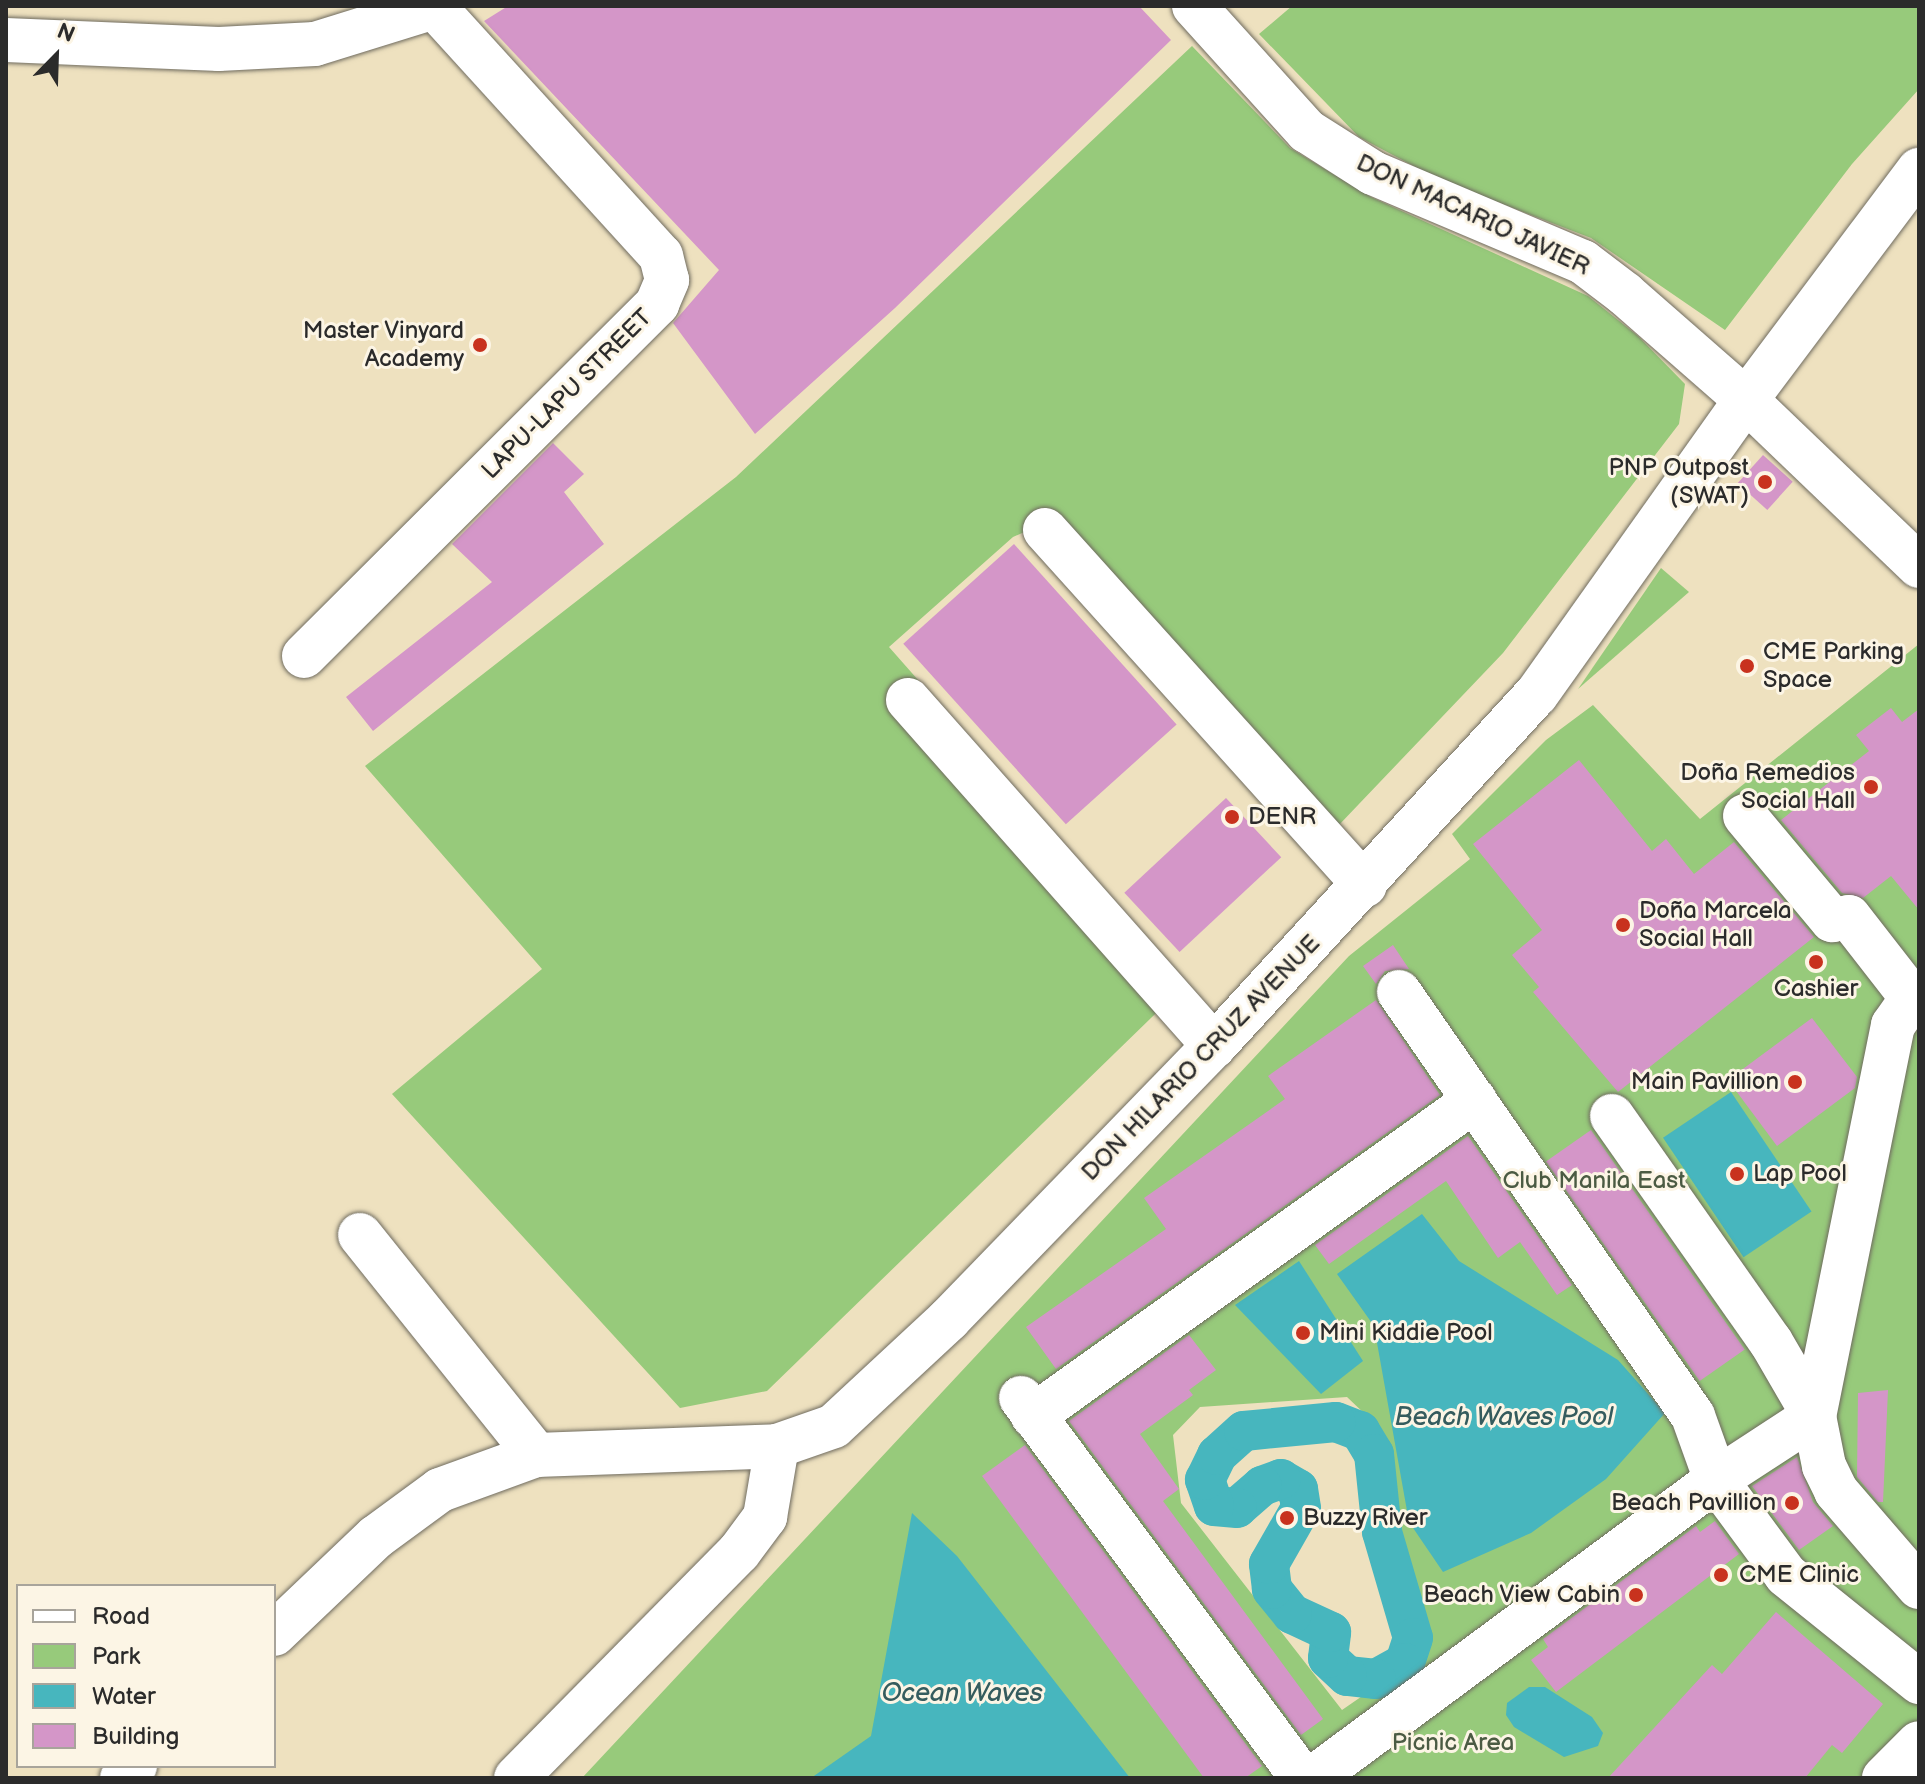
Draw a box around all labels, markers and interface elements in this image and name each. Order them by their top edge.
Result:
north arrow [16,16,96,96]
text: N [53,18,78,49]
street label: DON MACARIO JAVIER [1351,148,1595,282]
street label: LAPU-LAPU STREET [476,303,658,485]
place label: Master Vinyard Academy [302,317,464,373]
marker: Master Vinyard Academy [471,336,489,354]
place label: PNP Outpost (SWAT) [1608,454,1749,510]
marker: PNP Outpost (SWAT) [1756,473,1774,491]
place label: CME Parking Space [1763,638,1904,694]
marker: CME Parking Space [1738,657,1756,675]
place label: Doña Remedios Social Hall [1680,759,1855,815]
marker: Doña Remedios Social Hall [1862,778,1880,796]
place label: DENR [1248,803,1316,831]
marker: DENR [1223,808,1241,826]
place label: Doña Marcela Social Hall [1639,897,1792,953]
marker: Doña Marcela Social Hall [1614,916,1632,934]
street label: DON HILARIO CRUZ AVENUE [1076,929,1326,1187]
marker: Cashier [1807,953,1825,971]
place label: Cashier [1774,975,1858,1003]
place label: Main Pavillion [1631,1068,1779,1096]
marker: Main Pavillion [1786,1073,1804,1091]
place label: Lap Pool [1753,1160,1847,1188]
marker: Lap Pool [1728,1165,1746,1183]
park label: Club Manila East [1502,1167,1686,1195]
place label: Mini Kiddie Pool [1319,1319,1493,1347]
marker: Mini Kiddie Pool [1294,1324,1312,1342]
water label: Beach Waves Pool [1394,1402,1614,1434]
place label: Beach Pavillion [1611,1489,1776,1517]
marker: Beach Pavillion [1783,1494,1801,1512]
place label: Buzzy River [1303,1504,1429,1532]
marker: Buzzy River [1278,1509,1296,1527]
place label: CME Clinic [1739,1561,1859,1589]
marker: CME Clinic [1710,1564,1732,1586]
place label: Beach View Cabin [1423,1581,1620,1609]
legend [16,1584,276,1768]
marker: Beach View Cabin [1627,1586,1645,1604]
text: Road [92,1602,150,1631]
text: Park [92,1642,140,1671]
water label: Ocean Waves [881,1678,1043,1710]
text: Water [92,1682,156,1711]
text: Building [92,1722,179,1751]
park label: Picnic Area [1392,1729,1514,1757]

